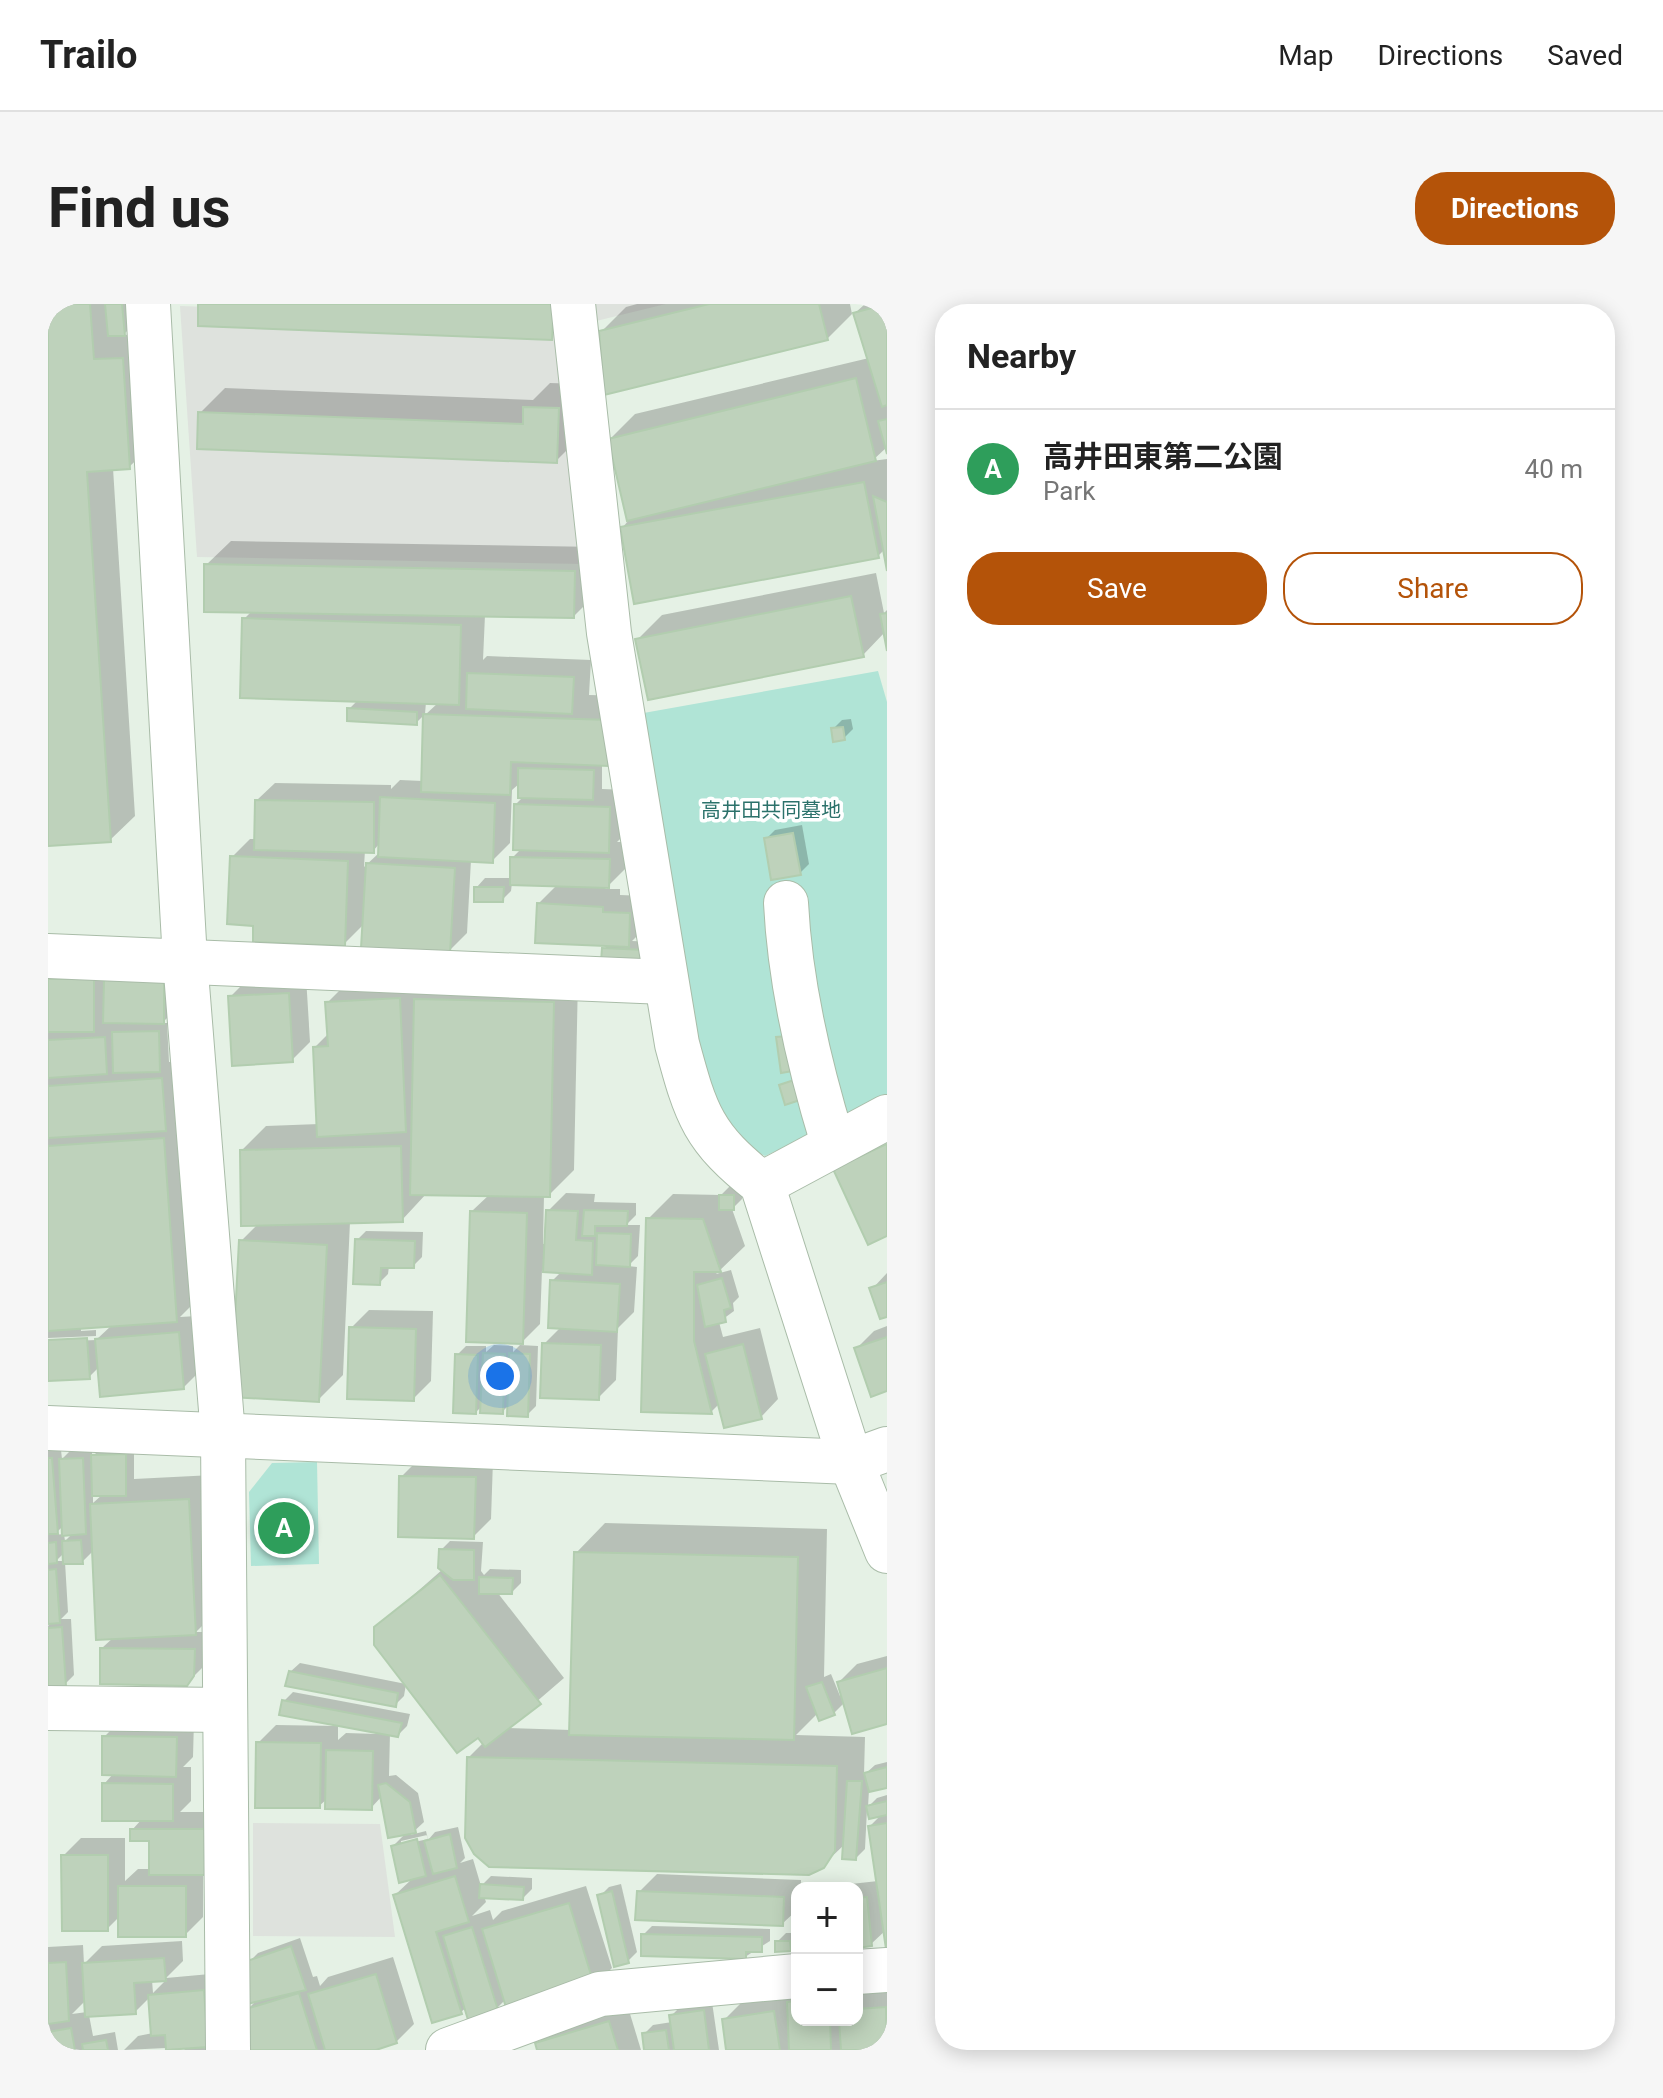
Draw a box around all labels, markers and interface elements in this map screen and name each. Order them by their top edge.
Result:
text: Trailo [40,33,137,77]
text: Map [1278,39,1334,72]
text: Directions [1378,39,1503,72]
text: Saved [1547,39,1623,72]
button: Directions [1415,172,1615,245]
text: Find us [48,175,231,241]
text: Nearby [967,336,1076,376]
text: 高井田東第二公園 [1043,439,1283,474]
text: A [984,454,1002,484]
text: 40 m [1525,454,1583,484]
text: Park [1043,476,1095,506]
button: Save [967,552,1267,625]
button: Share [1283,552,1583,625]
park label: 高井田共同墓地 [701,798,841,822]
your location [480,1356,520,1396]
pin: A [258,1498,310,1558]
map controls [791,1882,863,2026]
button: + [791,1882,863,1954]
button: − [791,1954,863,2026]

